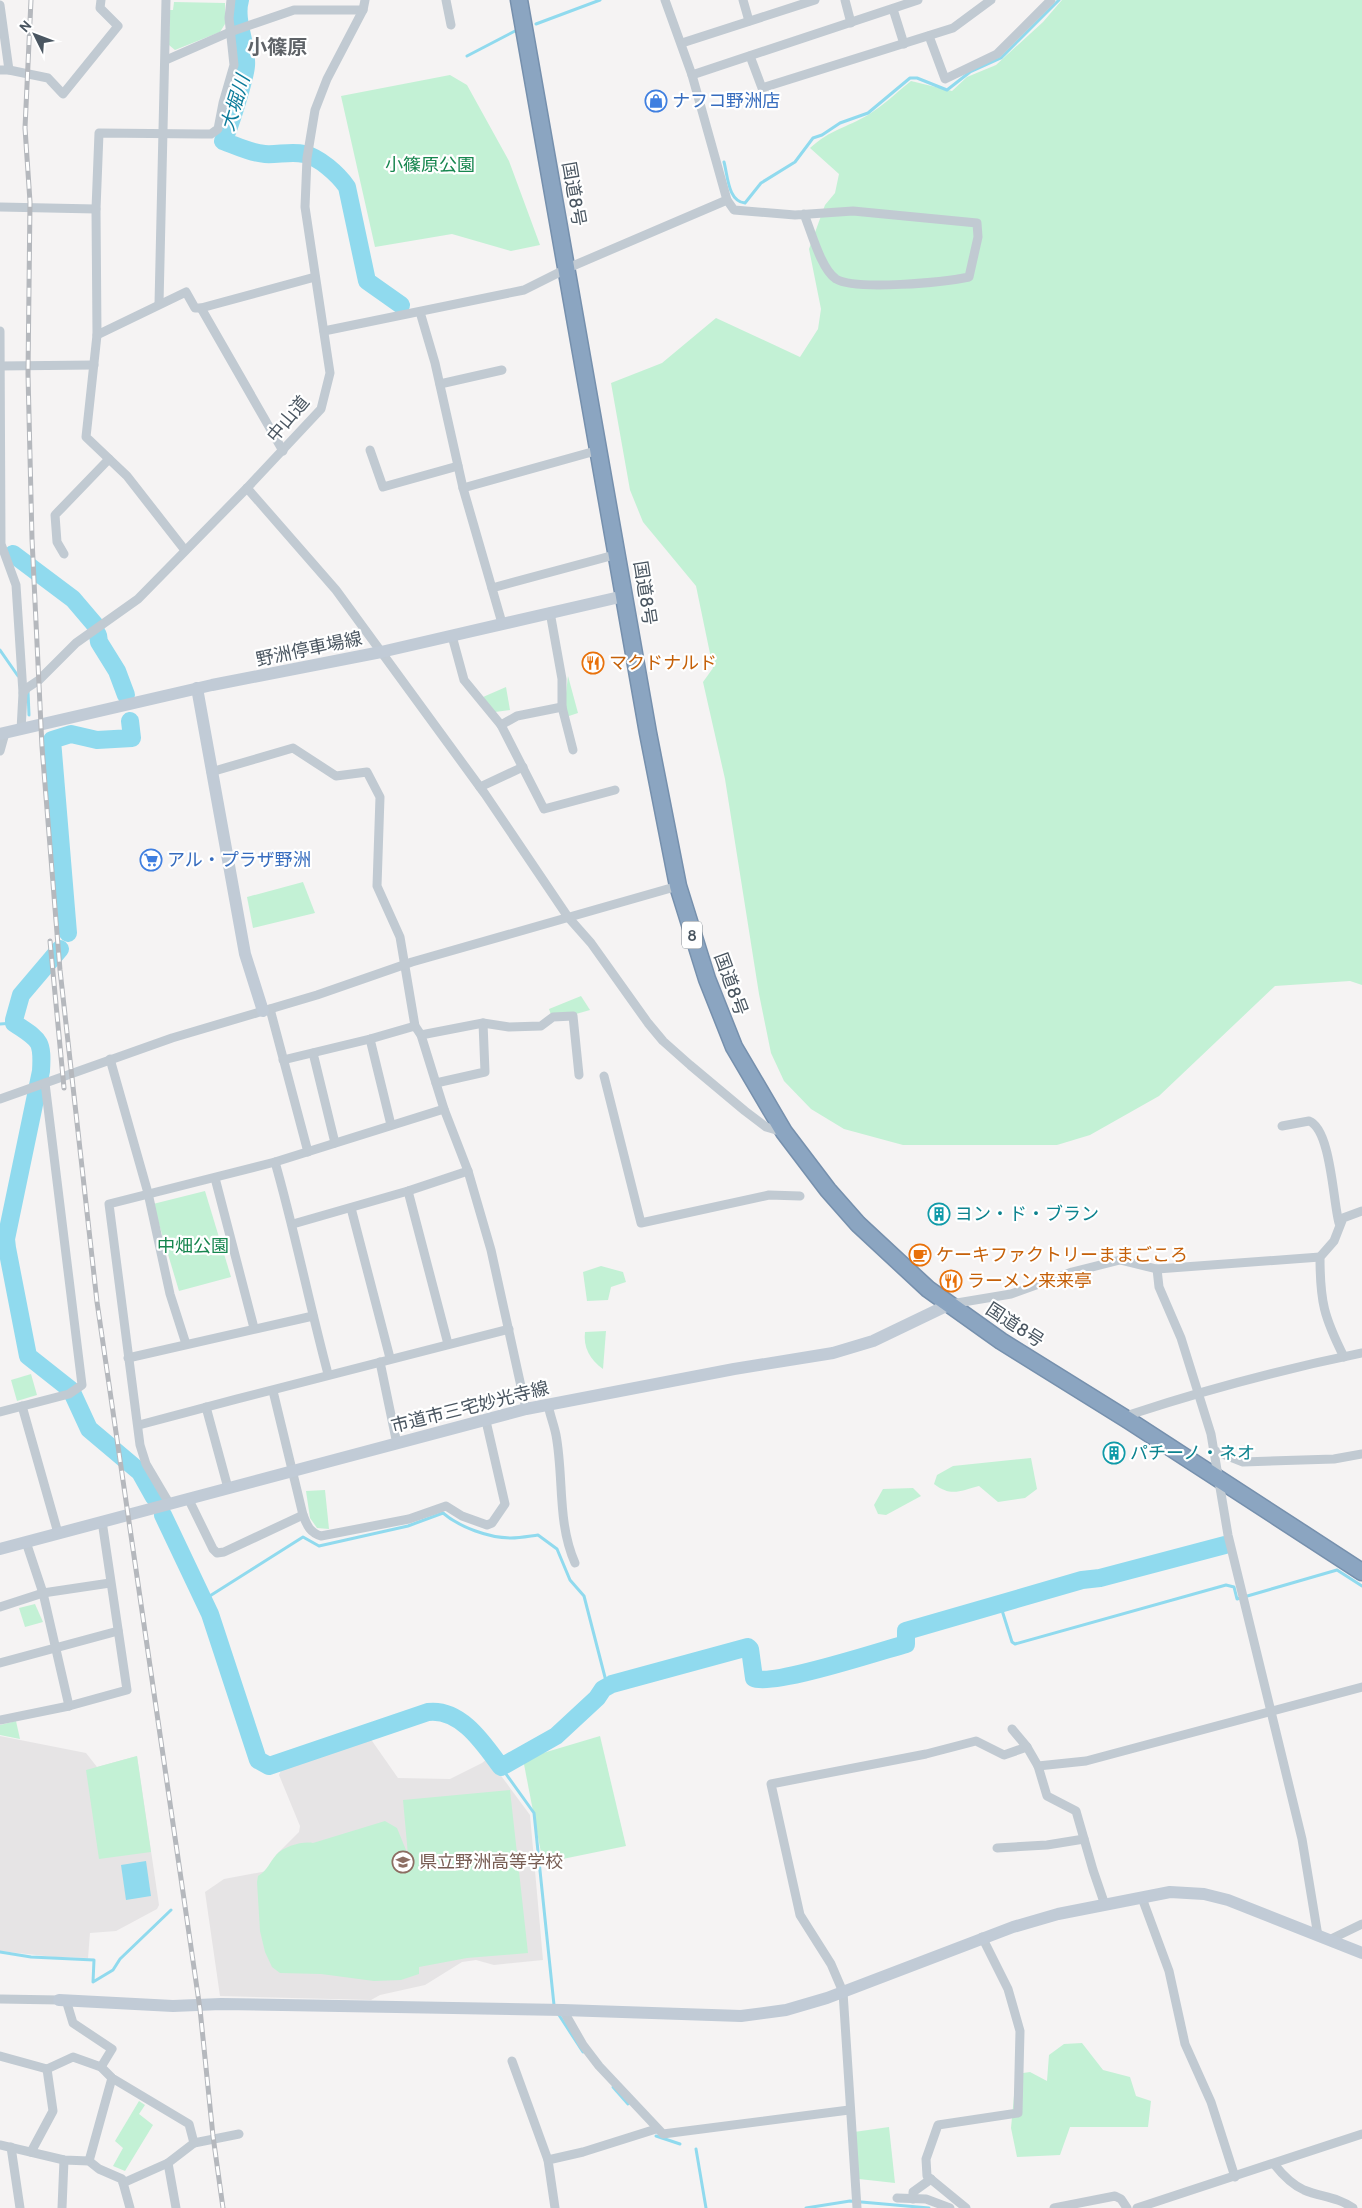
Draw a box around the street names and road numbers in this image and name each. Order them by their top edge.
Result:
street label: 国道8号 [558,160,590,228]
street label: 中山道 [262,391,314,447]
street label: 国道8号 [629,559,661,627]
street label: 野洲停車場線 [254,627,364,671]
road number: 8 [682,922,702,948]
street label: 国道8号 [710,950,752,1018]
street label: 国道8号 [982,1298,1048,1352]
street label: 市道市三宅妙光寺線 [389,1377,551,1437]

